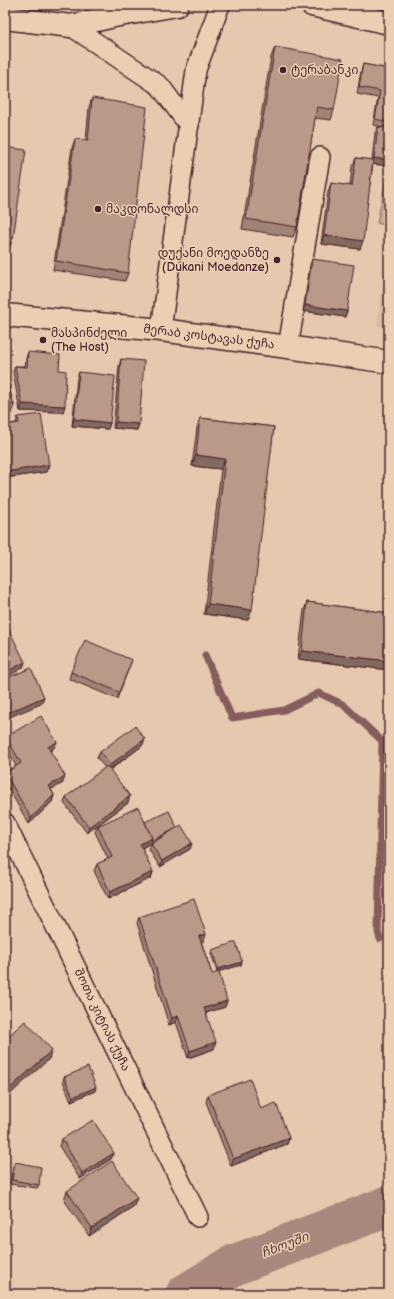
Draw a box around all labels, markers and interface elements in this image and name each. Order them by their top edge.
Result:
place label: ტერაბანკი [291,63,358,78]
marker: ტერაბანკი [278,65,288,75]
place label: მაკდონალდსი [106,202,199,217]
marker: მაკდონალდსი [93,204,103,214]
place label: დუქანი მოედანზე (Dukani Moedanze) [158,246,269,275]
marker: დუქანი მოედანზე (Dukani Moedanze) [272,255,282,265]
street label: მერაბ კოსტავას ქუჩა [143,322,275,352]
place label: მასპინძელი (The Host) [51,326,127,355]
marker: მასპინძელი (The Host) [38,335,48,345]
street label: შოთა კიტიას ქუჩა [71,966,133,1074]
water label: ჩხოუში [259,1229,311,1261]

